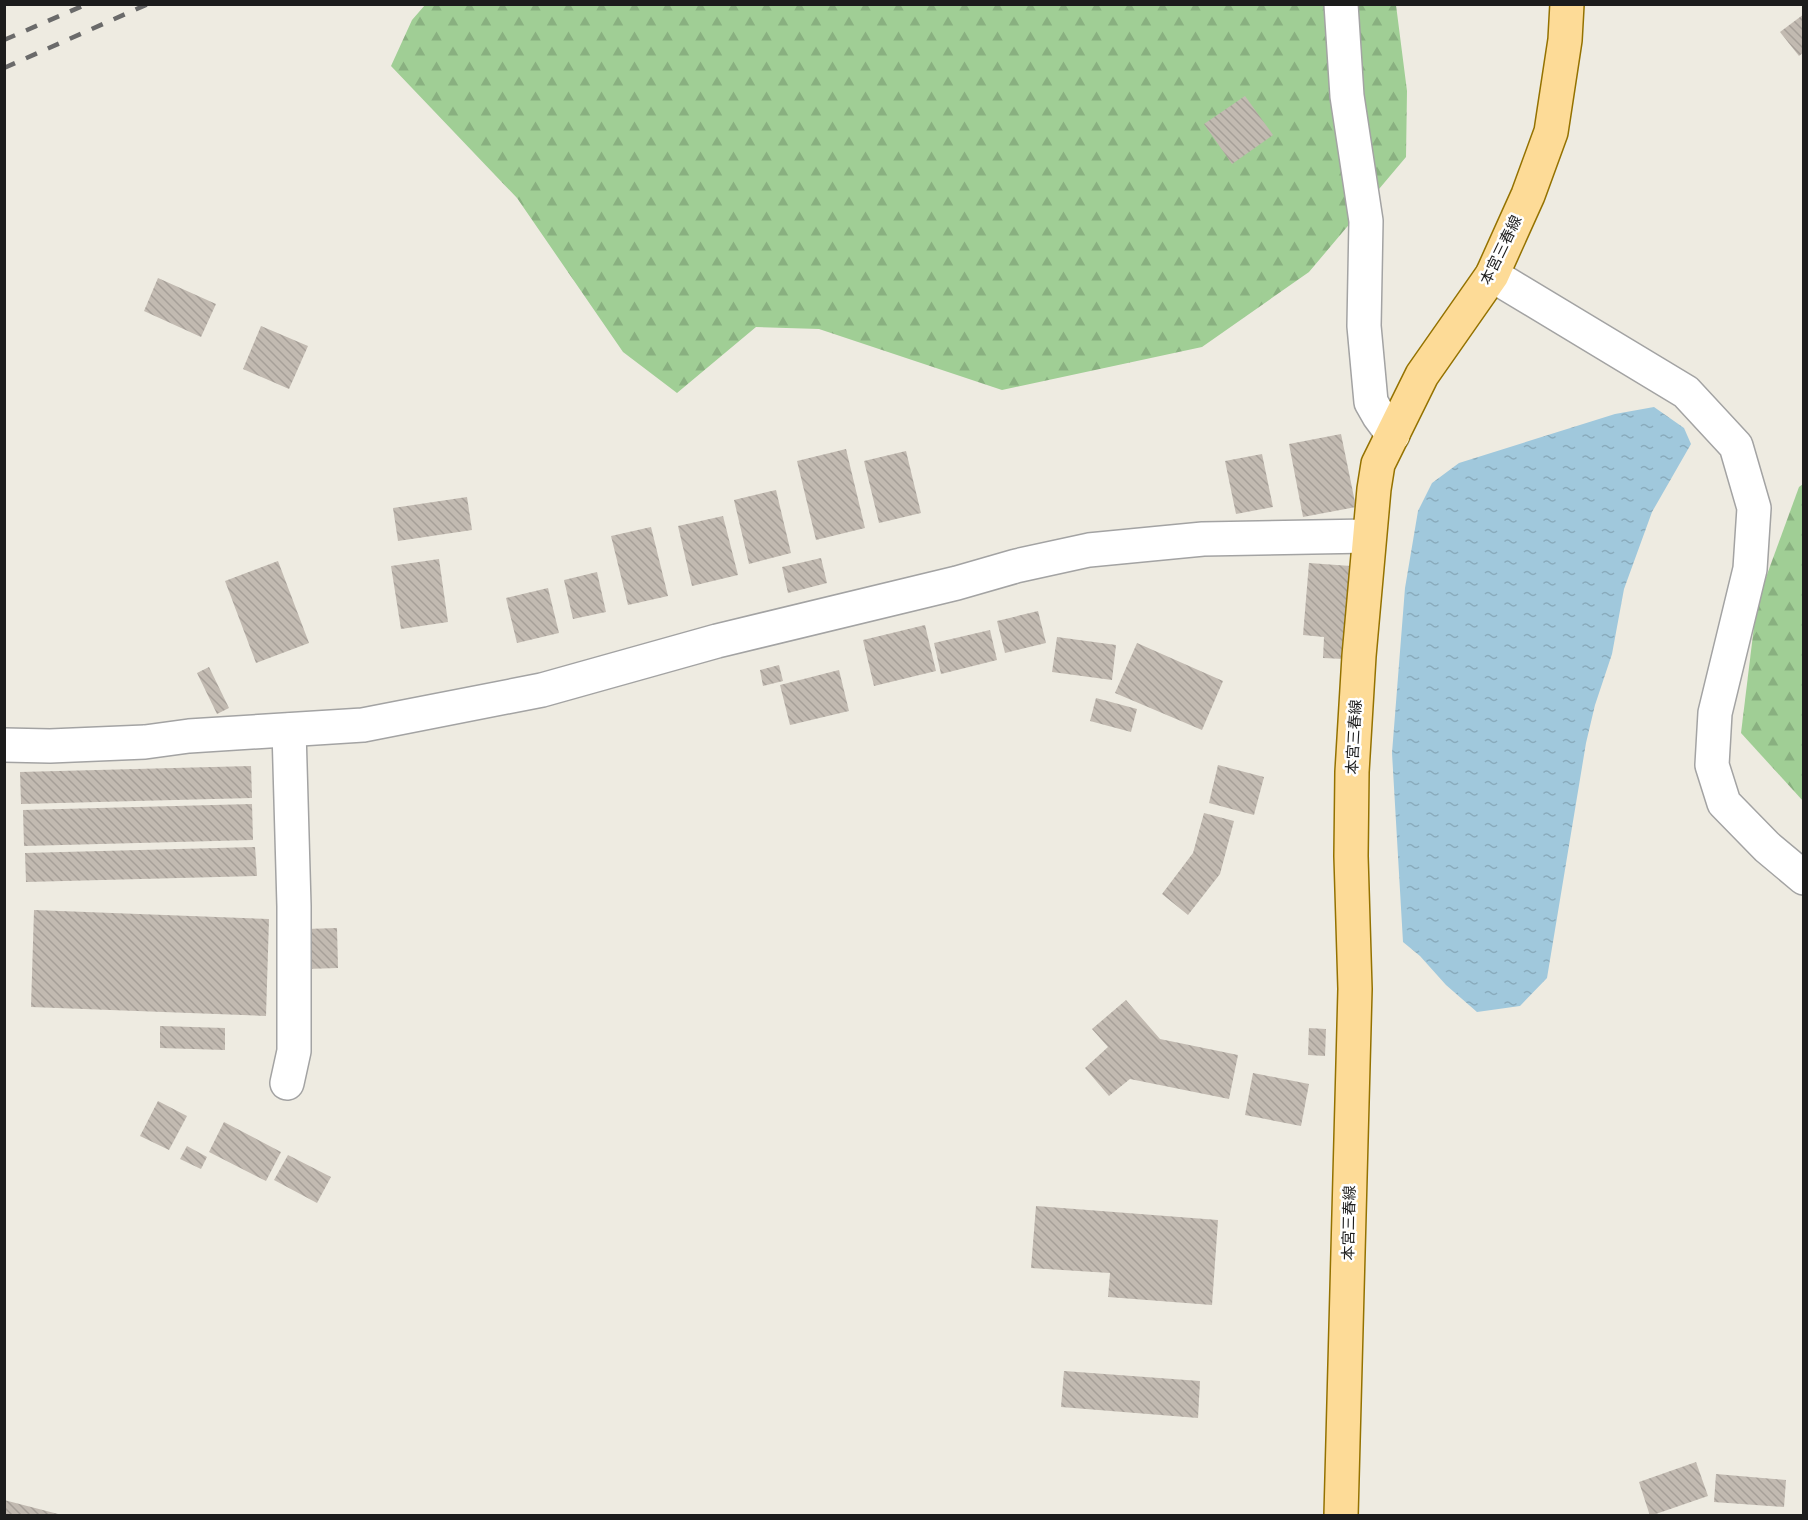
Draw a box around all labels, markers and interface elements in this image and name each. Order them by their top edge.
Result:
street label: 本宮三春線 [1476,212,1526,288]
street label: 本宮三春線 [1343,699,1365,775]
street label: 本宮三春線 [1339,1185,1359,1261]

